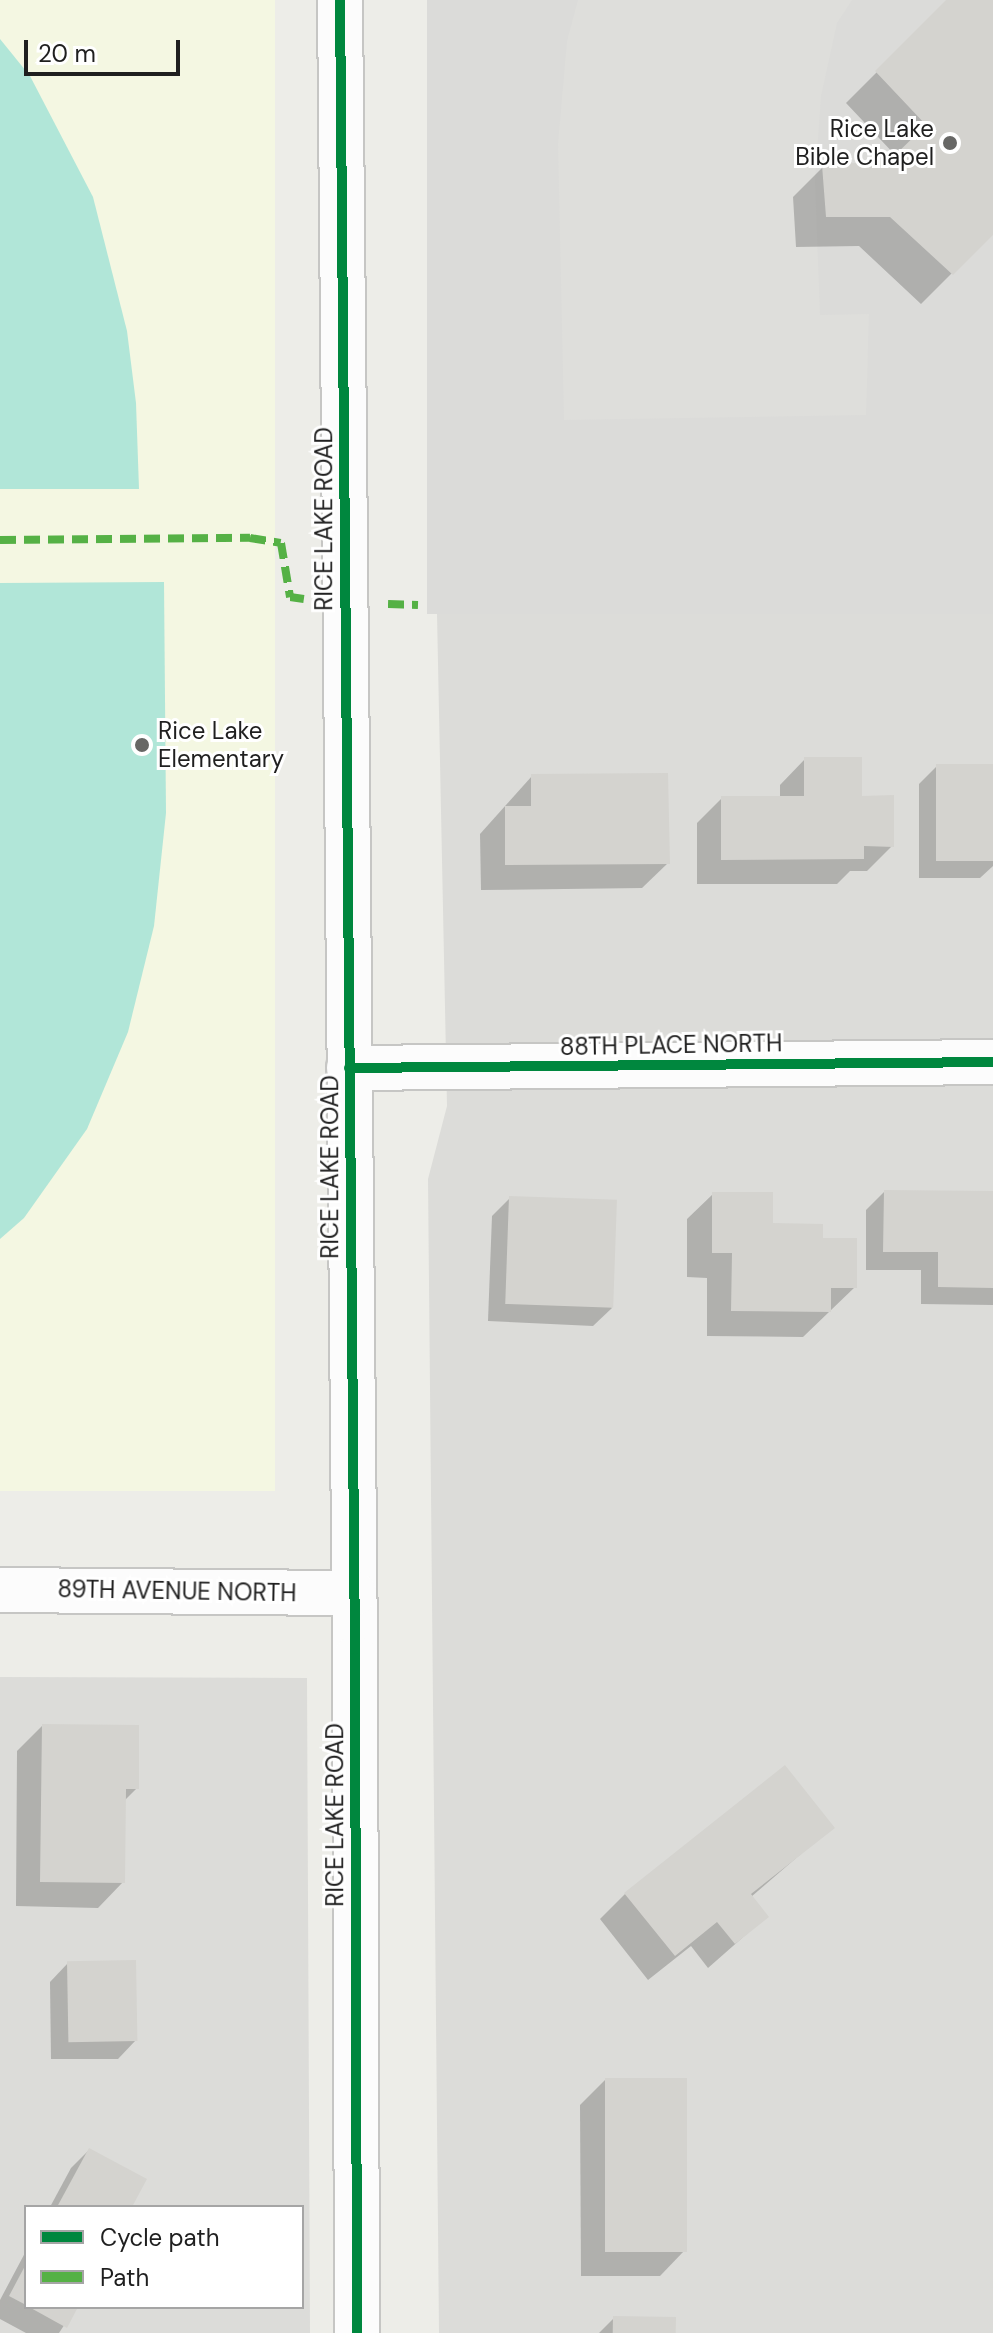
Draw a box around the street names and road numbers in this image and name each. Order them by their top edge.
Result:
street label: RICE LAKE ROAD [310,427,338,611]
street label: 88TH PLACE NORTH [560,1029,782,1061]
street label: RICE LAKE ROAD [316,1075,344,1259]
street label: 89TH AVENUE NORTH [57,1575,297,1607]
street label: RICE LAKE ROAD [321,1723,349,1907]

